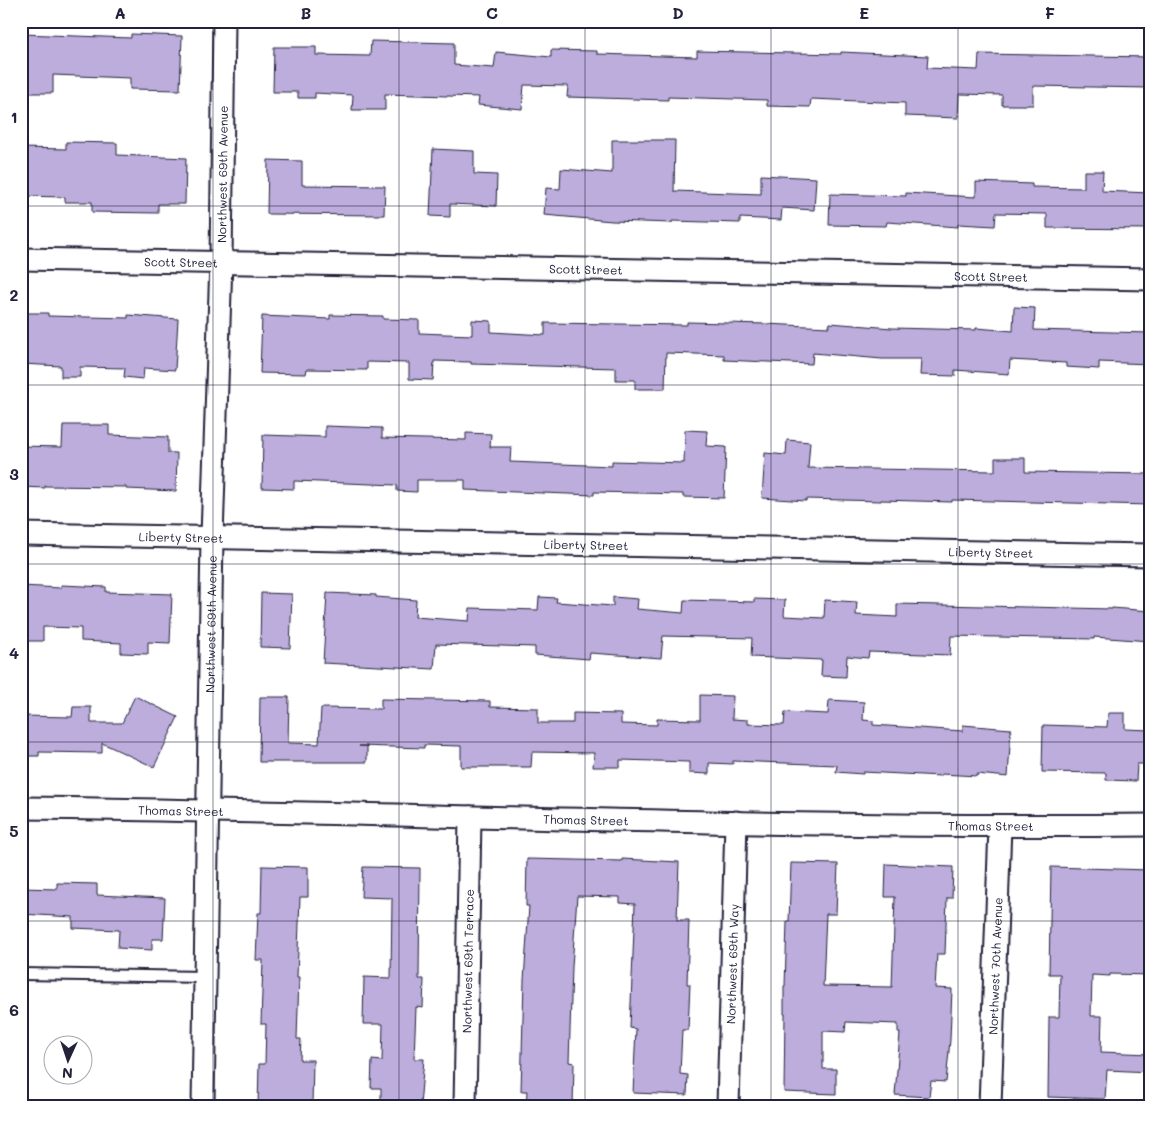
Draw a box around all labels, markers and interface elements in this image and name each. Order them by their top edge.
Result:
text: A [114,2,126,23]
text: B [301,2,311,23]
text: C [486,2,498,23]
text: D [672,2,684,23]
text: E [859,2,869,23]
text: F [1045,2,1055,23]
street label: Northwest 69th Avenue [213,105,231,243]
text: 1 [10,106,18,127]
street label: Scott Street [144,253,218,270]
street label: Scott Street [549,260,623,278]
street label: Scott Street [954,268,1028,285]
text: 2 [10,284,19,305]
text: 3 [9,463,19,484]
street label: Liberty Street [138,528,223,546]
street label: Liberty Street [543,536,628,553]
street label: Liberty Street [948,543,1033,561]
street label: Northwest 69th Avenue [202,555,220,693]
text: 4 [9,642,19,663]
street label: Thomas Street [138,802,224,819]
street label: Thomas Street [543,811,629,828]
street label: Thomas Street [948,817,1034,834]
text: 5 [9,820,19,841]
street label: Northwest 69th Terrace [458,889,477,1033]
street label: Northwest 70th Avenue [985,897,1005,1035]
street label: Northwest 69th Way [722,904,742,1024]
text: 6 [9,999,19,1020]
north arrow [42,1034,92,1084]
text: N [61,1064,73,1083]

